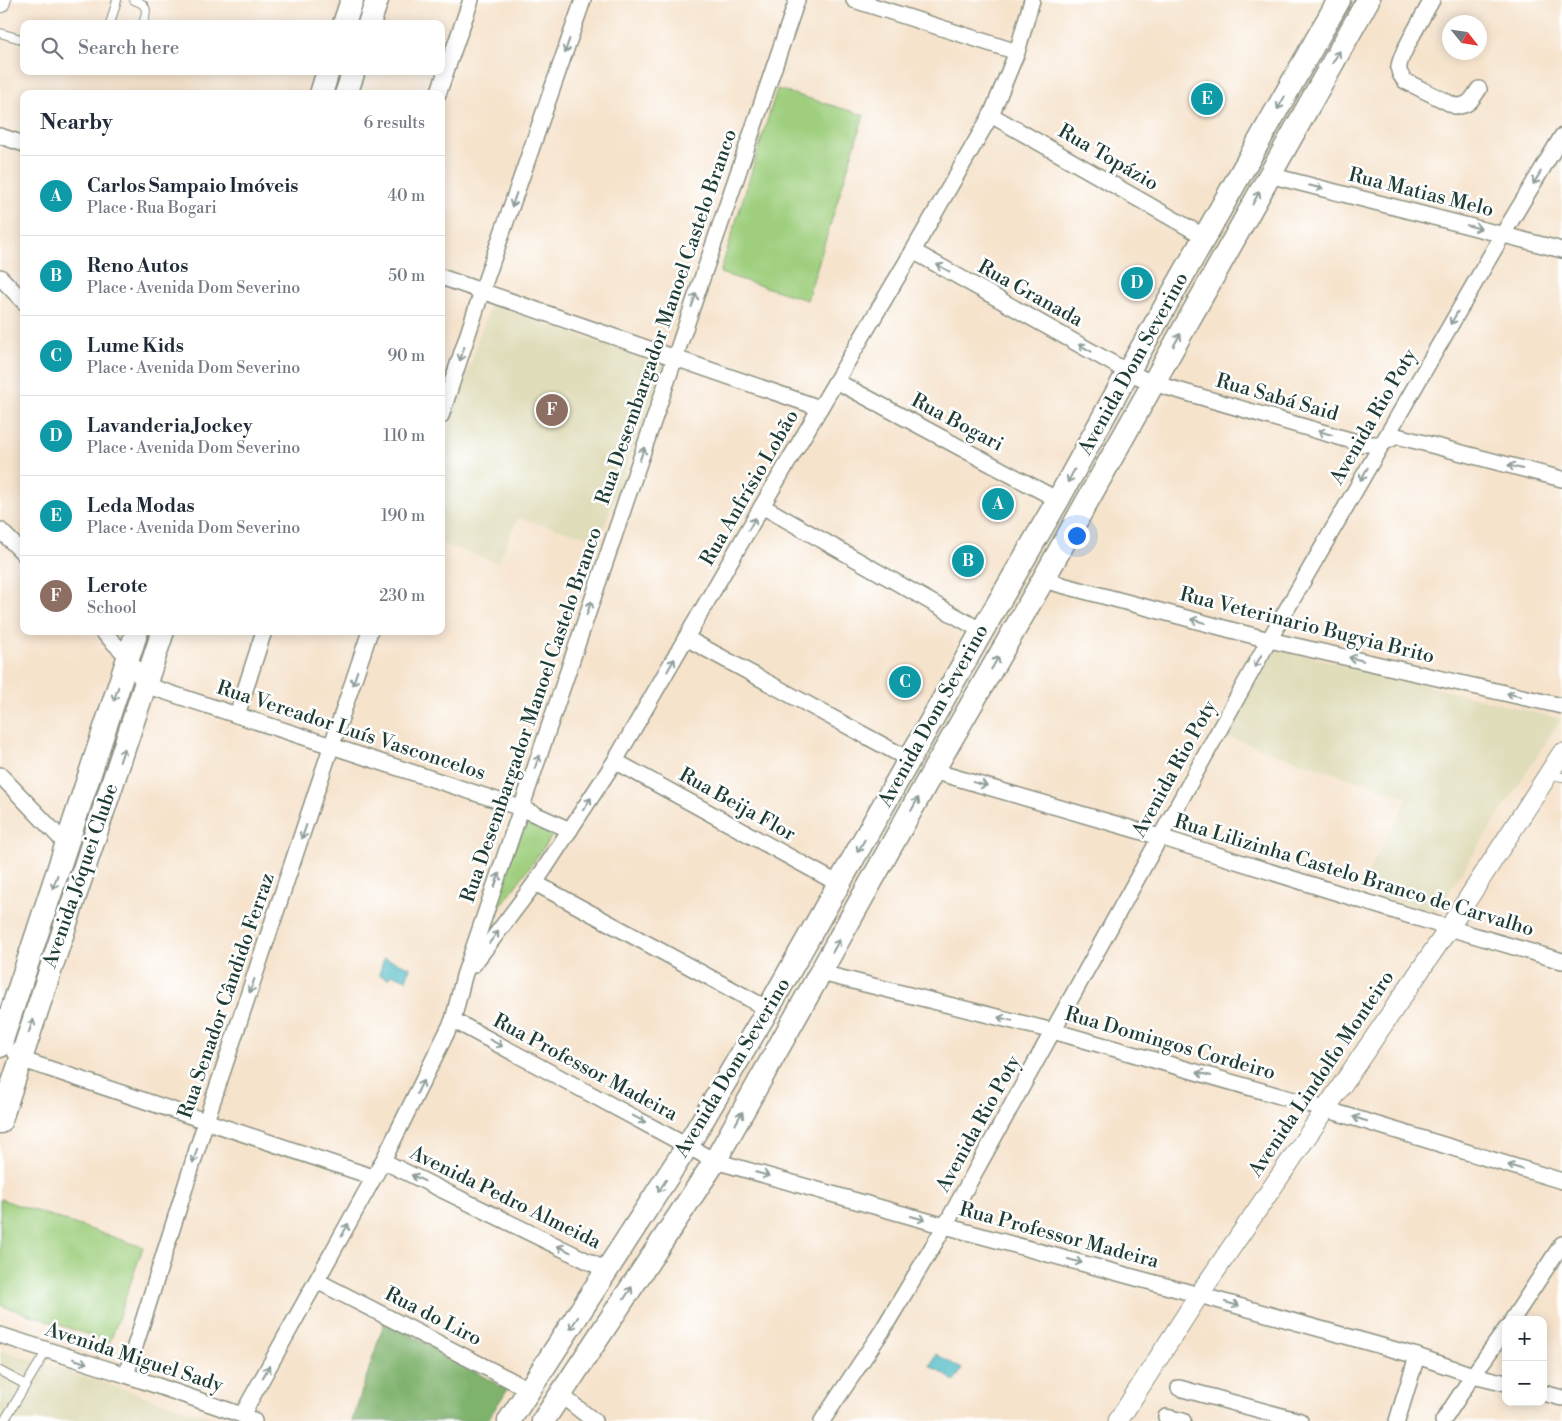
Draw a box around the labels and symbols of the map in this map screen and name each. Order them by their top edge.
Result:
north arrow [1442,15,1487,60]
one-way arrow [562,38,571,53]
one-way arrow [1332,50,1342,65]
pin: E [1191,80,1223,118]
one-way arrow [1275,96,1285,110]
street label: Rua Topázio [1053,119,1163,197]
street label: Rua Desembargador Manoel Castelo Branco [591,126,743,508]
street label: Rua Matias Melo [1346,163,1496,223]
one-way arrow [1531,171,1541,185]
one-way arrow [1308,183,1324,192]
one-way arrow [509,191,518,207]
one-way arrow [1252,192,1262,206]
one-way arrow [1465,223,1481,233]
street label: Rua Granada [973,255,1088,334]
one-way arrow [937,263,951,273]
pin: D [1121,264,1153,302]
street label: Avenida Dom Severino [1074,268,1194,460]
one-way arrow [690,293,699,309]
one-way arrow [1449,311,1459,325]
one-way arrow [1172,333,1182,348]
one-way arrow [1078,343,1093,352]
street label: Avenida Rio Poty [1325,344,1423,490]
one-way arrow [456,345,466,361]
street label: Rua Sabá Said [1213,369,1342,428]
street label: Rua Bogari [907,388,1008,458]
pin: F [536,391,568,429]
street label: Rua Anfrísio Lobão [695,406,805,570]
one-way arrow [1318,428,1334,438]
one-way arrow [638,447,647,462]
one-way arrow [1507,462,1523,471]
one-way arrow [1359,466,1369,481]
one-way arrow [1066,469,1076,484]
pin: A [982,485,1014,523]
one-way arrow [747,517,757,532]
your location [1064,523,1090,549]
street label: Rua Desembargador Manoel Castelo Branco [456,524,608,906]
pin: B [952,542,984,580]
street label: Rua Veterinario Bugyia Brito [1177,582,1437,670]
one-way arrow [585,601,594,616]
one-way arrow [1191,615,1207,625]
street label: Avenida Dom Severino [873,620,995,813]
one-way arrow [1252,653,1262,667]
one-way arrow [1349,654,1365,663]
one-way arrow [991,656,1001,670]
one-way arrow [666,658,676,672]
pin: C [889,663,921,701]
one-way arrow [350,669,359,685]
street label: Rua Vereador Luís Vasconcelos [213,676,489,786]
one-way arrow [110,686,120,702]
one-way arrow [1507,690,1523,699]
street label: Avenida Rio Poty [1127,696,1223,843]
one-way arrow [117,748,127,764]
one-way arrow [533,754,542,770]
street label: Rua Beija Flor [674,763,800,848]
street label: Avenida Jóquei Clube [37,780,124,973]
one-way arrow [971,780,987,790]
one-way arrow [582,797,592,811]
one-way arrow [910,797,920,811]
street label: Rua Lilizinha Castelo Branco de Carvalho [1171,809,1537,943]
one-way arrow [299,823,308,839]
one-way arrow [856,838,866,853]
street label: Rua Senador Cândido Ferraz [173,870,281,1122]
one-way arrow [492,872,502,888]
one-way arrow [50,874,59,889]
one-way arrow [488,931,499,944]
one-way arrow [832,939,841,954]
street label: Avenida Lindolfo Monteiro [1243,966,1400,1183]
street label: Avenida Dom Severino [669,974,797,1163]
one-way arrow [246,977,256,993]
street label: Rua Domingos Cordeiro [1062,1002,1278,1086]
street label: Rua Professor Madeira [488,1009,682,1128]
one-way arrow [998,1014,1014,1023]
one-way arrow [27,1018,36,1034]
one-way arrow [488,1038,502,1048]
street label: Avenida Rio Poty [931,1051,1027,1198]
one-way arrow [1196,1069,1212,1078]
one-way arrow [415,1079,425,1094]
one-way arrow [735,1111,745,1126]
one-way arrow [1352,1114,1368,1124]
one-way arrow [631,1115,646,1124]
street label: Avenida Pedro Almeida [404,1140,605,1256]
one-way arrow [189,1148,199,1164]
one-way arrow [1508,1161,1524,1171]
one-way arrow [754,1169,770,1179]
one-way arrow [411,1173,426,1182]
one-way arrow [656,1179,666,1193]
street label: Rua Professor Madeira [957,1197,1162,1275]
one-way arrow [910,1214,926,1224]
one-way arrow [340,1224,350,1238]
one-way arrow [557,1244,572,1253]
one-way arrow [1067,1257,1083,1267]
street label: Rua do Liro [380,1282,486,1352]
one-way arrow [623,1286,633,1300]
one-way arrow [1224,1300,1240,1309]
one-way arrow [568,1316,579,1330]
street label: Avenida Miguel Sady [41,1317,226,1399]
one-way arrow [71,1356,87,1366]
one-way arrow [261,1366,271,1380]

